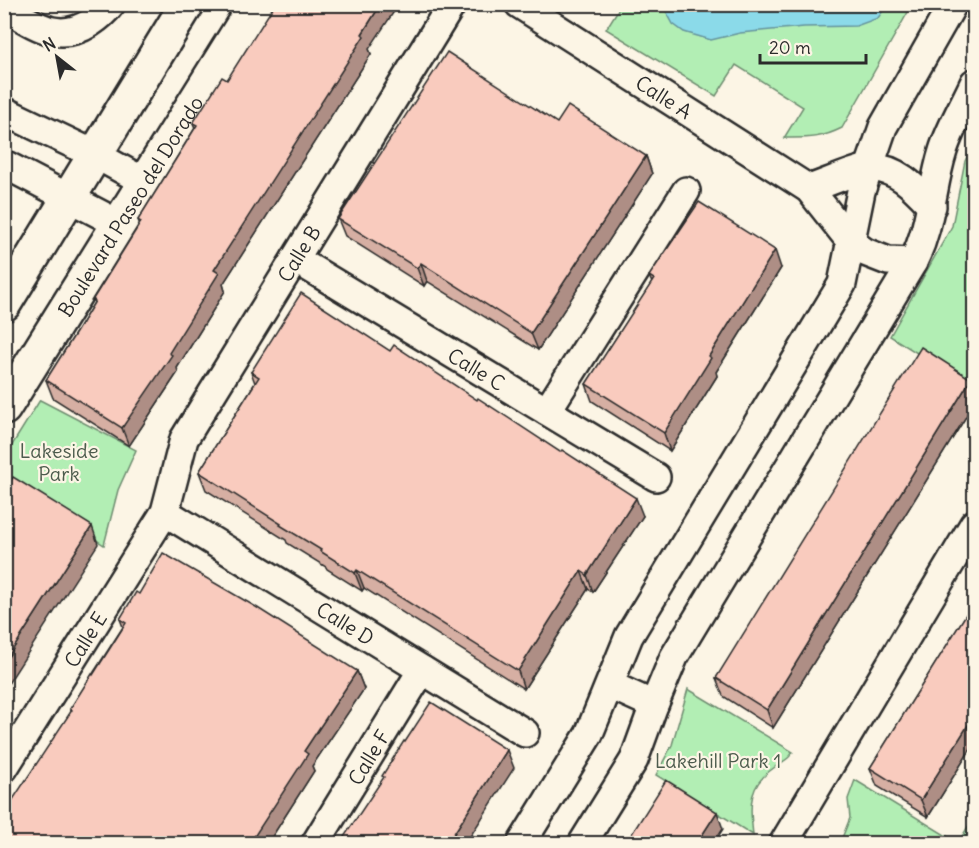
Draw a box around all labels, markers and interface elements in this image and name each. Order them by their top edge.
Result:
north arrow [27,27,87,87]
scale bar [760,27,866,65]
text: N [39,33,59,56]
text: 20 m [769,36,811,59]
street label: Calle A [631,69,697,124]
street label: Boulevard Paseo del Dorado [52,91,208,321]
street label: Calle B [272,220,325,286]
street label: Calle C [443,342,510,395]
park label: Lakeside Park [20,438,99,486]
street label: Calle D [312,596,379,650]
street label: Calle E [58,607,112,672]
street label: Calle F [342,725,395,789]
park label: Lakehill Park 1 [655,748,781,773]

